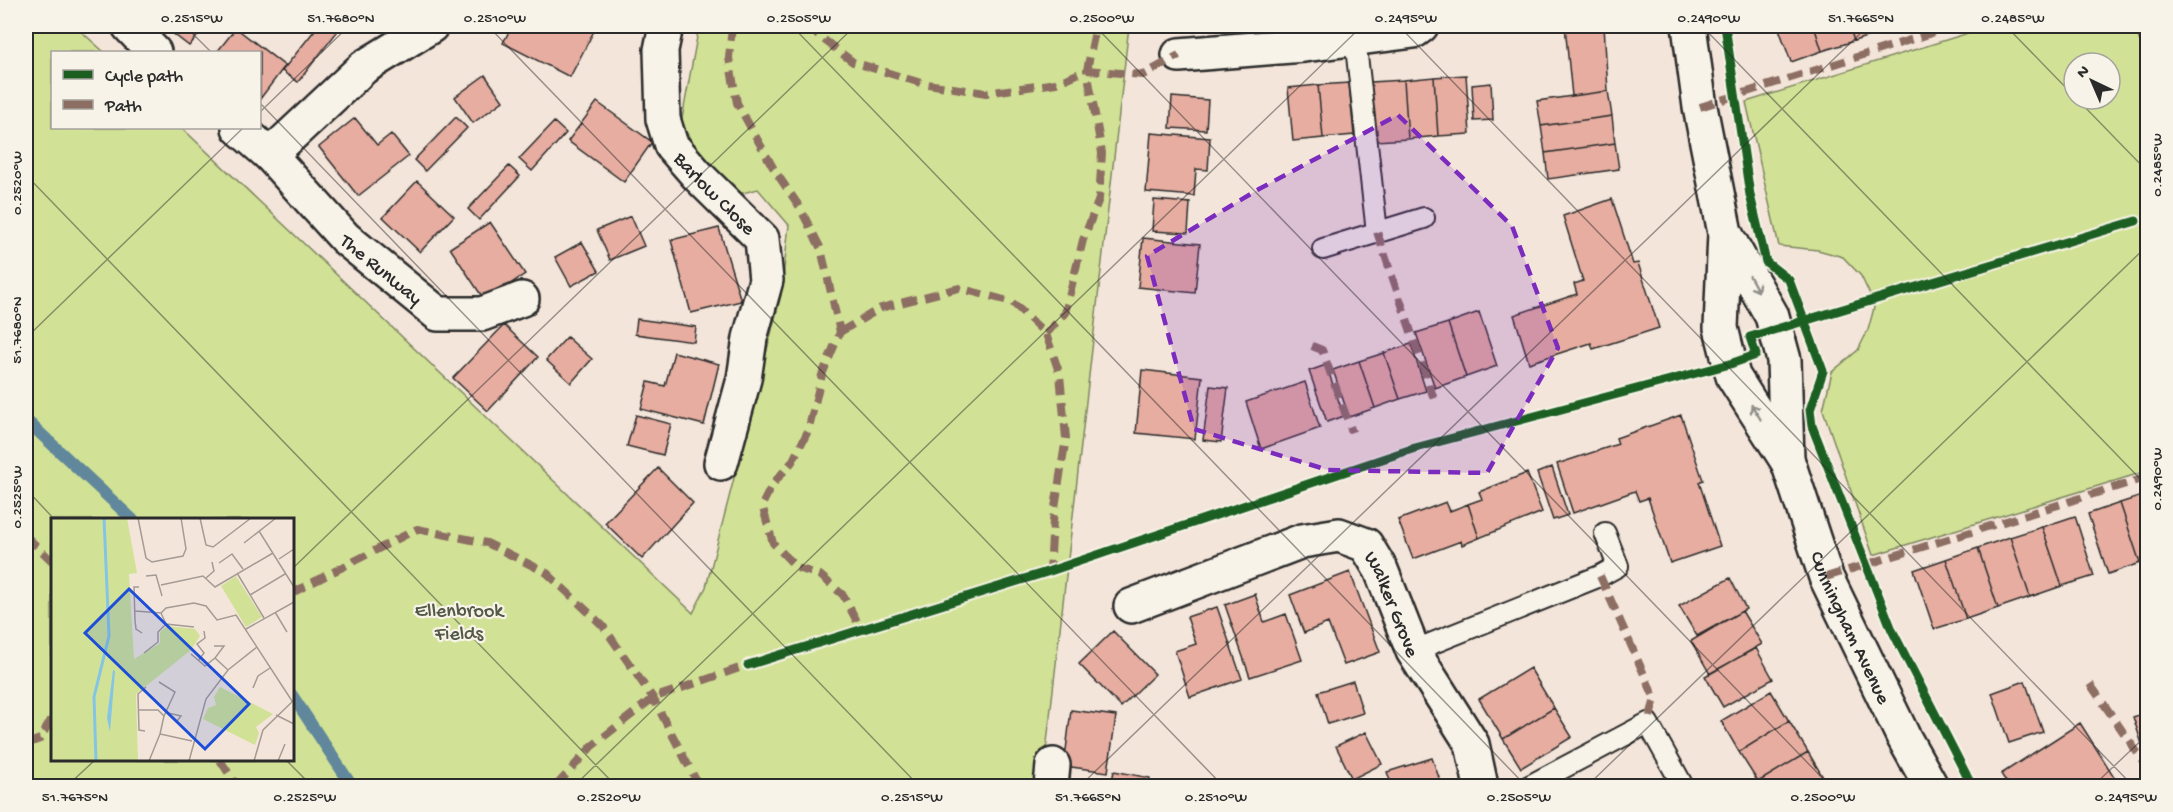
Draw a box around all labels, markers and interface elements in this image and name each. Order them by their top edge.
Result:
text: 0.2515°W [161,10,223,28]
text: 51.7680°N [307,10,375,28]
text: 0.2510°W [464,10,527,28]
text: 0.2505°W [767,10,831,28]
text: 0.2500°W [1069,10,1135,28]
text: 0.2495°W [1375,10,1438,28]
text: 0.2490°W [1677,10,1741,28]
text: 51.7665°N [1828,10,1894,28]
text: 0.2485°W [1981,10,2045,28]
legend [51,51,261,129]
north arrow [2062,51,2122,111]
text: N [2074,62,2095,83]
text: Cycle path [105,67,183,88]
text: Path [104,97,142,118]
text: 0.2485°W [2149,133,2167,197]
street label: Barlow Close [667,148,759,242]
text: 0.2520°W [9,151,27,215]
street label: The Runway [333,230,426,312]
one-way arrow [1748,275,1760,292]
text: 51.7680°N [9,296,27,364]
one-way arrow [1750,404,1762,421]
text: 0.2490°W [2149,447,2167,511]
text: 0.2525°W [9,465,27,529]
inset map [51,518,294,761]
street label: Walker Grove [1357,548,1423,662]
street label: Cunningham Avenue [1803,549,1894,709]
park label: Ellenbrook Fields [415,601,505,647]
text: 51.7675°N [42,789,108,807]
text: 0.2525°W [273,789,337,807]
text: 0.2520°W [577,789,641,807]
text: 0.2515°W [881,789,943,807]
text: 51.7665°N [1055,789,1121,807]
text: 0.2510°W [1185,789,1248,807]
text: 0.2505°W [1487,789,1551,807]
text: 0.2500°W [1790,789,1856,807]
text: 0.2495°W [2095,789,2158,807]

